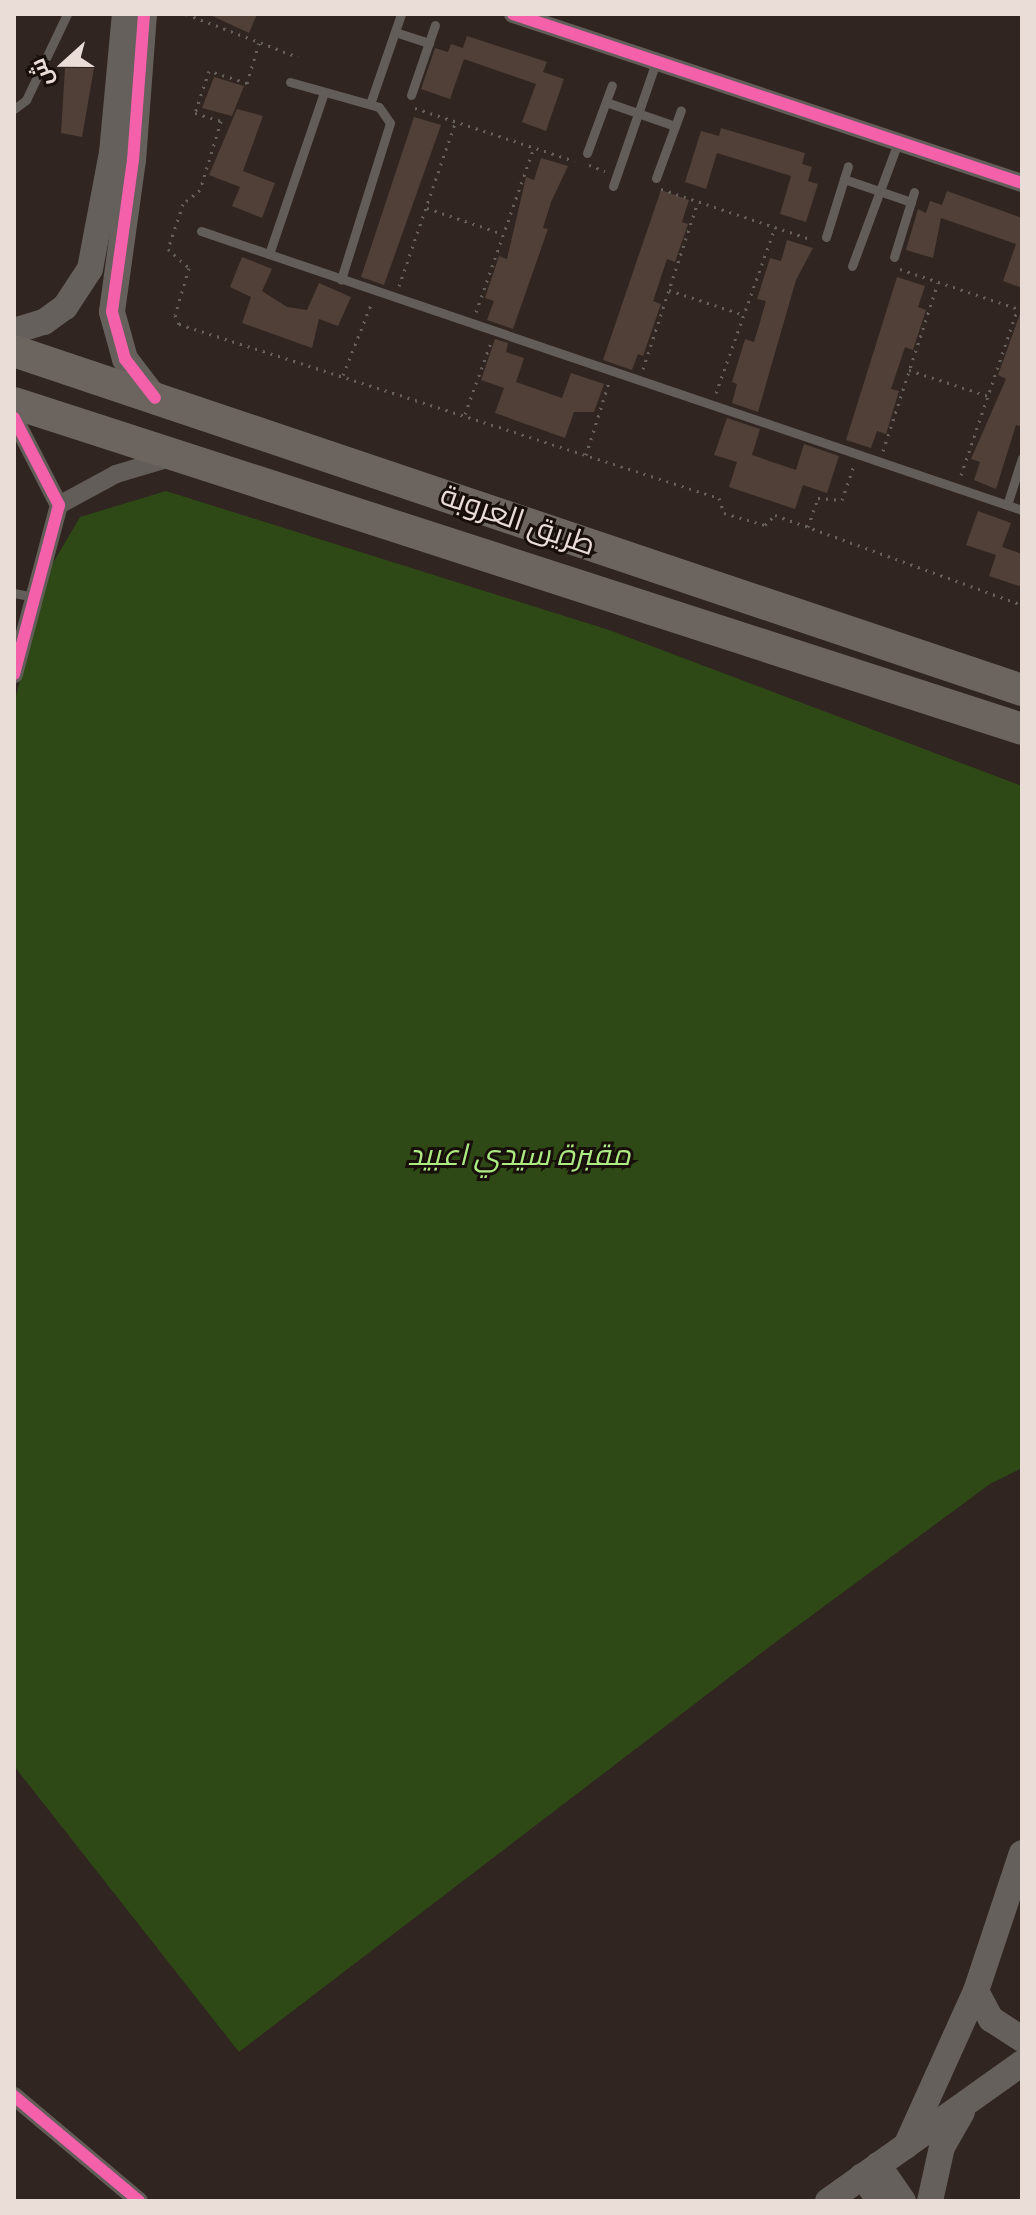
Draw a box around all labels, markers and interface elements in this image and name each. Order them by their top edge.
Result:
north arrow [24,24,104,104]
text: ش [23,55,59,91]
street label: طريق العروبة [436,477,600,563]
park label: مقبرة سيدي اعبيد [407,1137,631,1173]

